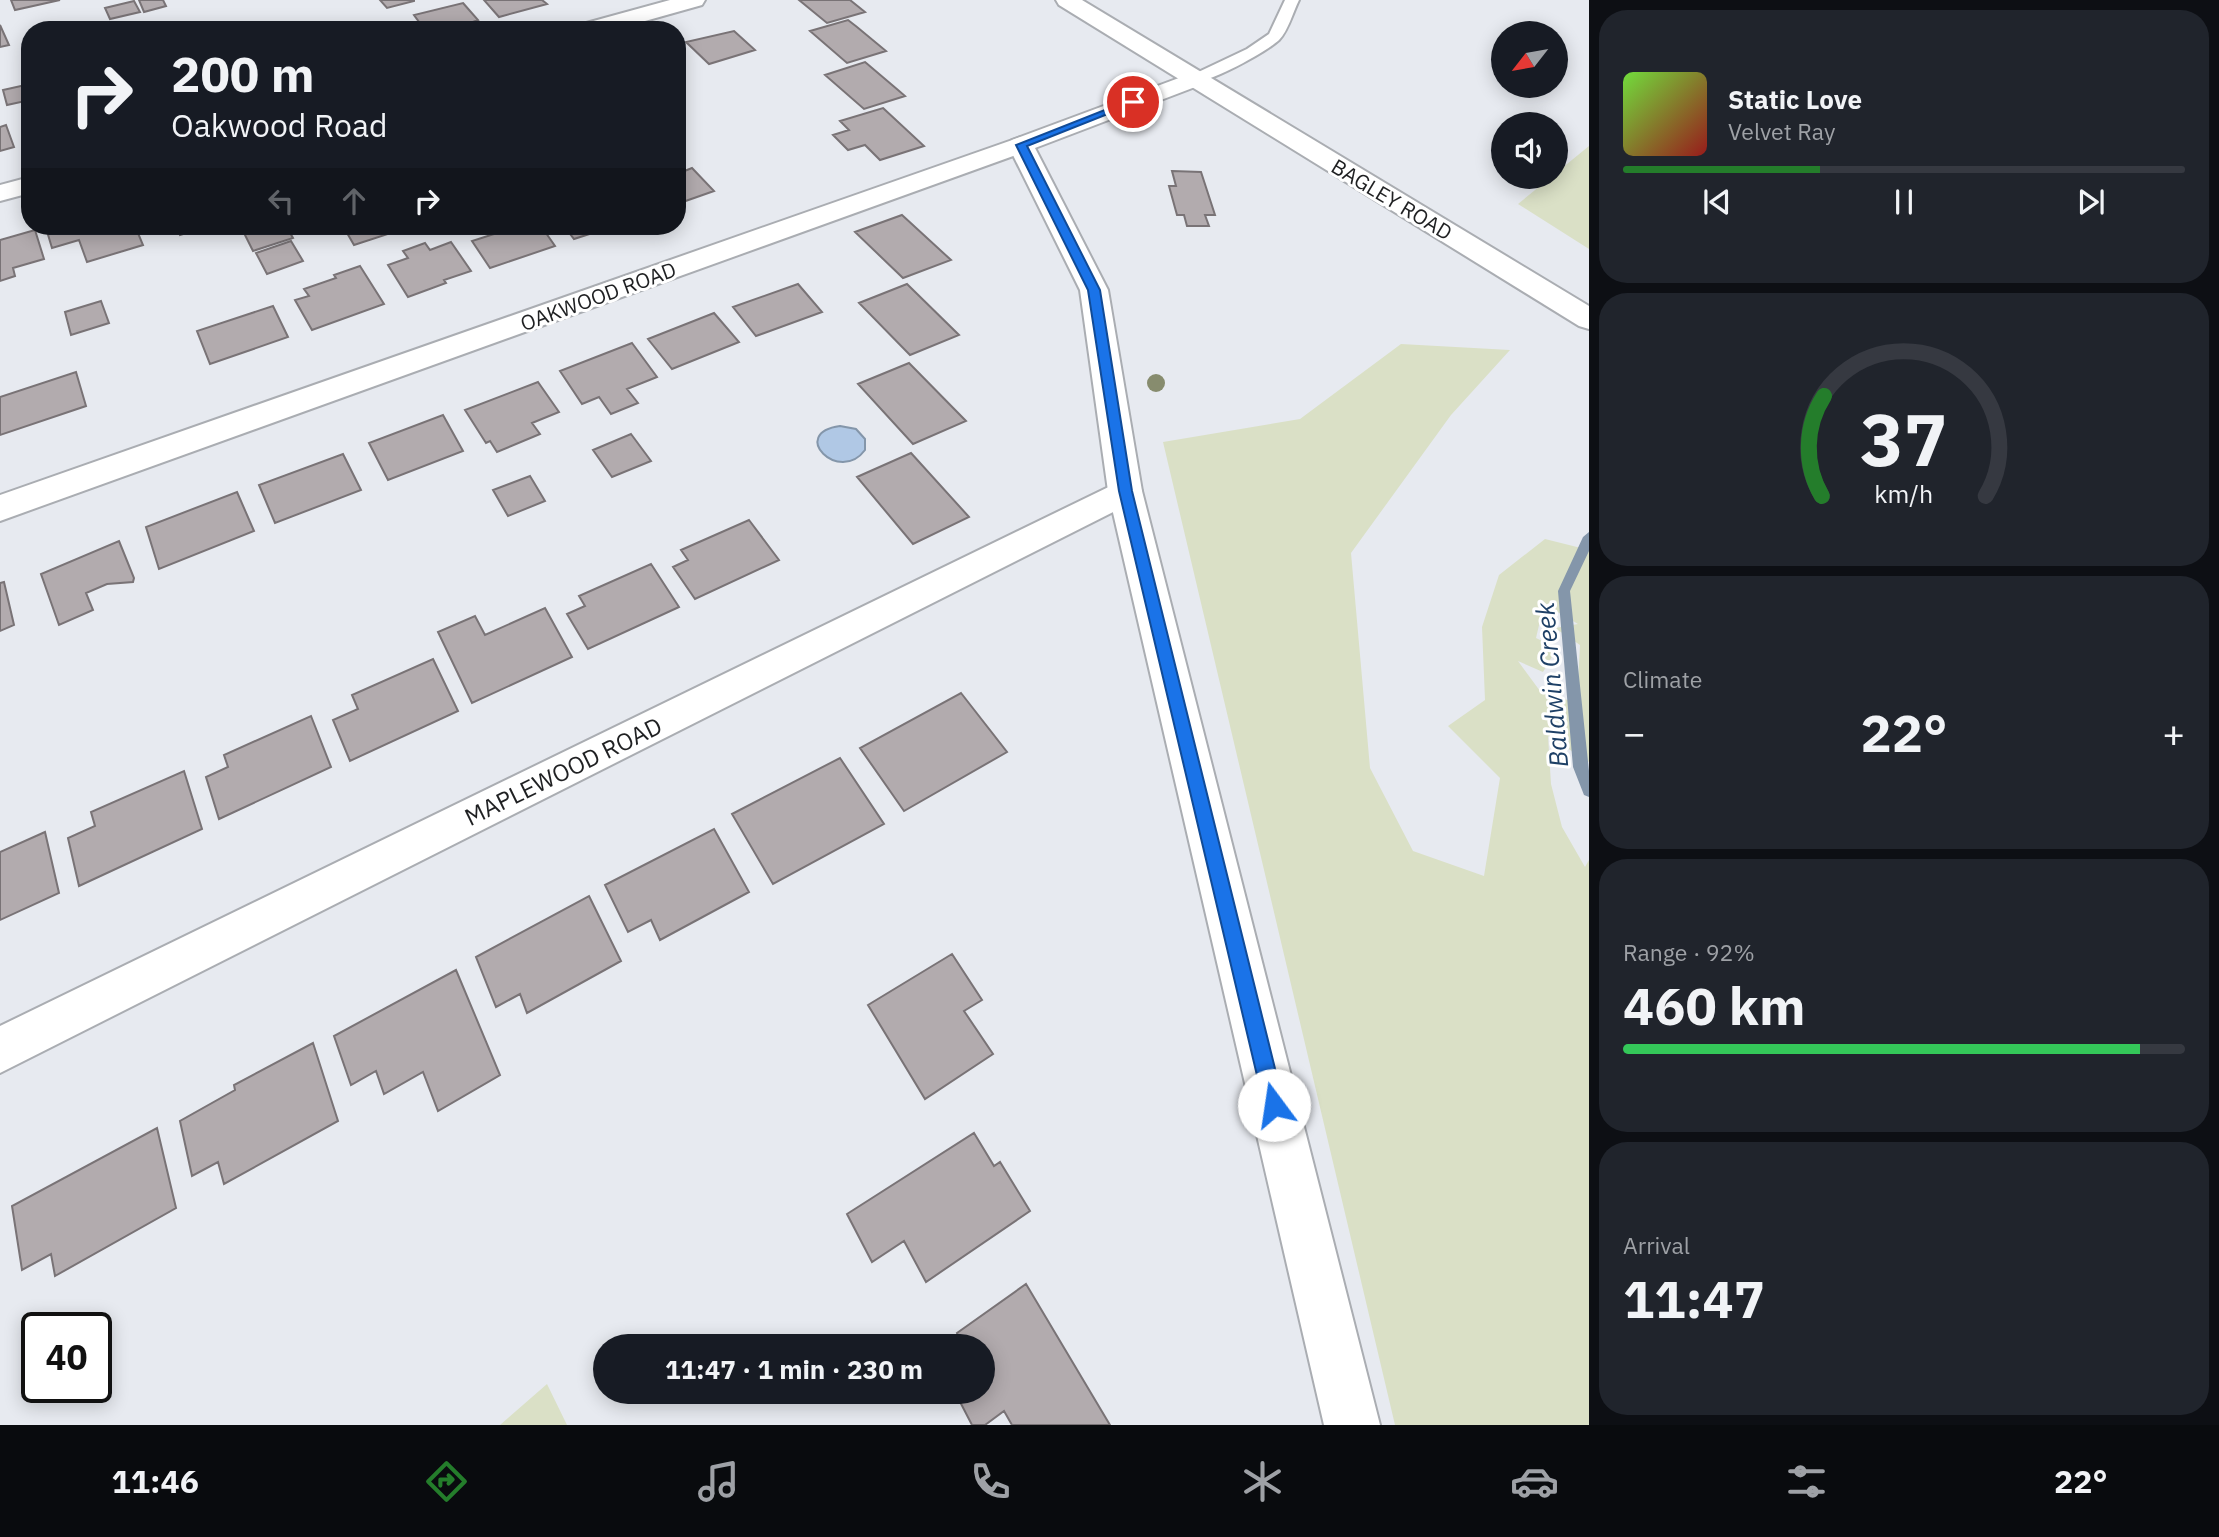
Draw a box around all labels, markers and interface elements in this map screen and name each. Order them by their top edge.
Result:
north arrow [1491,21,1568,98]
map controls [1491,21,1568,189]
text: 200 m [171,42,315,105]
icon: right [56,49,147,140]
pin [1103,72,1163,132]
text: Static Love [1728,82,1862,116]
icon: arrive [1114,83,1152,121]
text: Oakwood Road [171,104,388,146]
button: sound [1491,112,1568,189]
text: Velvet Ray [1728,116,1835,146]
street label: BAGLEY ROAD [1326,152,1458,246]
icon: left [262,182,300,220]
icon: ahead [335,182,373,220]
icon: right [408,182,446,220]
icon: previous [1698,183,1736,221]
icon: pause [1885,183,1923,221]
icon: next [2072,183,2110,221]
street label: OAKWOOD ROAD [516,255,680,337]
text: 37 [1860,391,1948,486]
text: km/h [1875,476,1933,509]
water label: Baldwin Creek [1527,601,1575,769]
text: Climate [1623,664,1702,694]
text: 22° [1861,699,1947,766]
text: − [1623,708,1646,757]
text: + [2162,708,2185,757]
street label: MAPLEWOOD ROAD [459,709,667,833]
text: Range · 92% [1623,937,1755,967]
text: 460 km [1623,972,1805,1039]
position arrow [1237,1068,1311,1142]
text: Arrival [1623,1230,1690,1260]
text: 11:47 [1623,1265,1765,1332]
speed limit sign: 40 [21,1312,112,1403]
text: 11:47 · 1 min · 230 m [665,1352,923,1386]
icon: directions [422,1457,471,1506]
icon: music [694,1457,743,1506]
icon: phone [966,1457,1015,1506]
icon: climate [1238,1457,1287,1506]
icon: car [1510,1457,1559,1506]
icon: filters [1782,1457,1831,1506]
text: 11:46 [112,1460,199,1502]
text: 22° [2054,1460,2107,1502]

